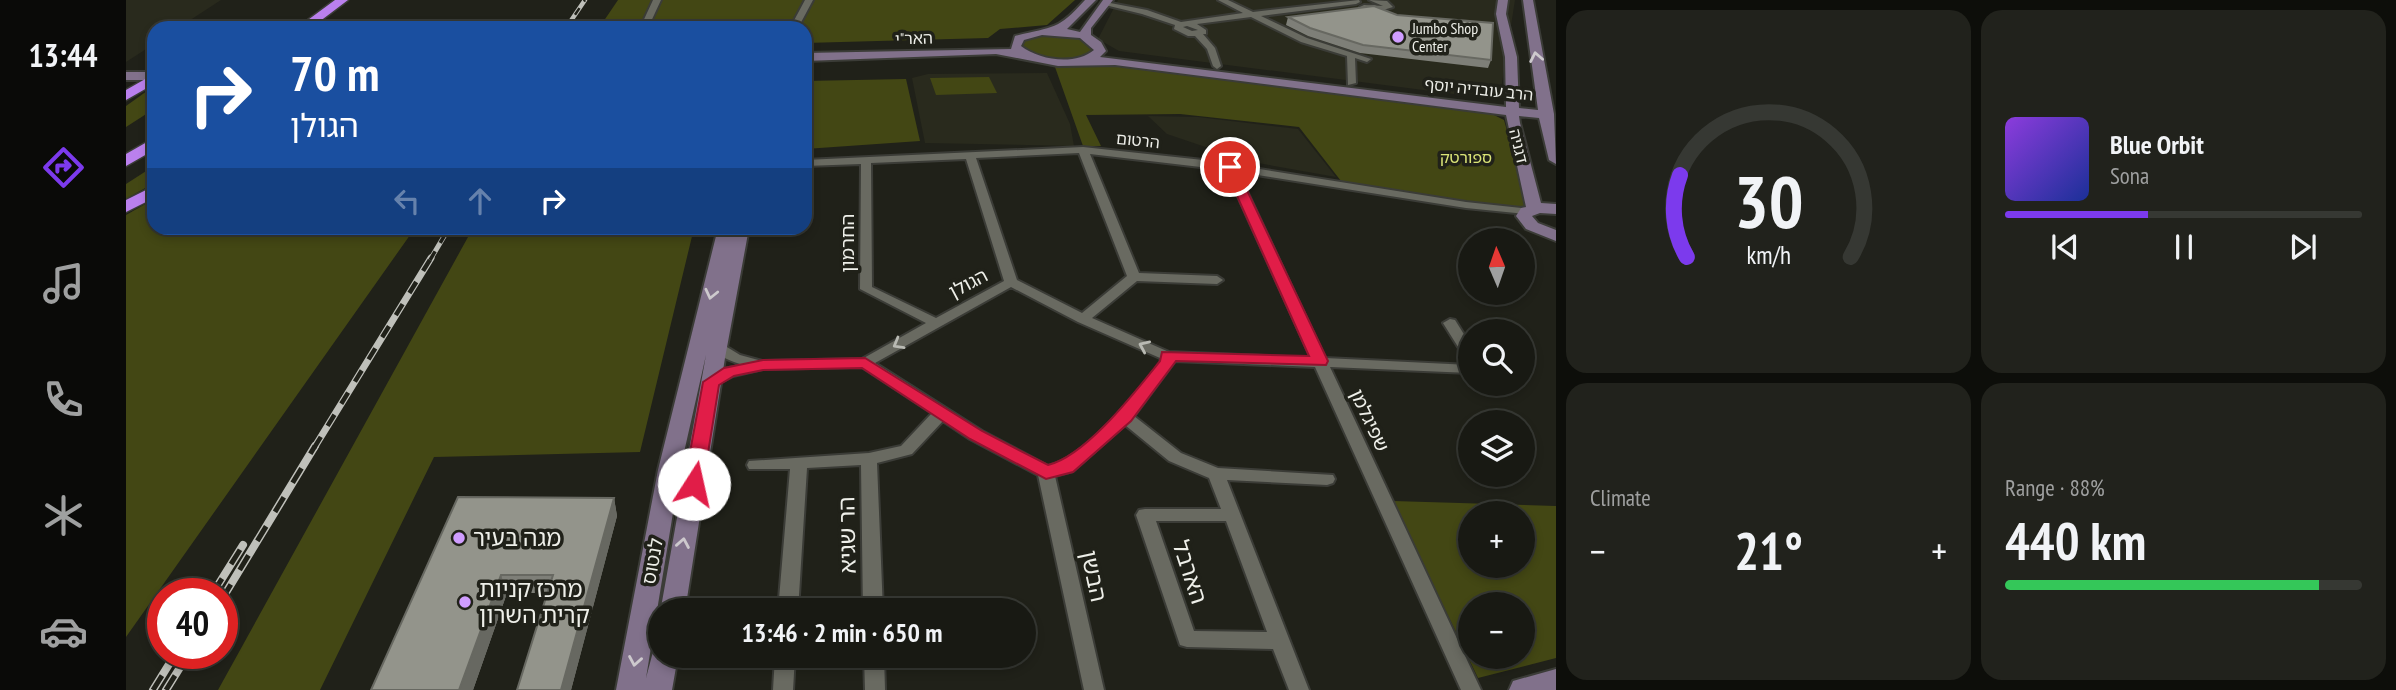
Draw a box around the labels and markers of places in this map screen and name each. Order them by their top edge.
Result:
place label: Jumbo Shop Center [1411,18,1478,56]
marker: Jumbo Shop Center [1390,29,1406,45]
pin [1200,137,1260,197]
place label: מגה בעיר [473,523,561,552]
marker: מגה בעיר [451,530,467,546]
place label: מרכז קניות קרית השרון [479,574,590,629]
marker: מרכז קניות קרית השרון [457,594,473,610]

